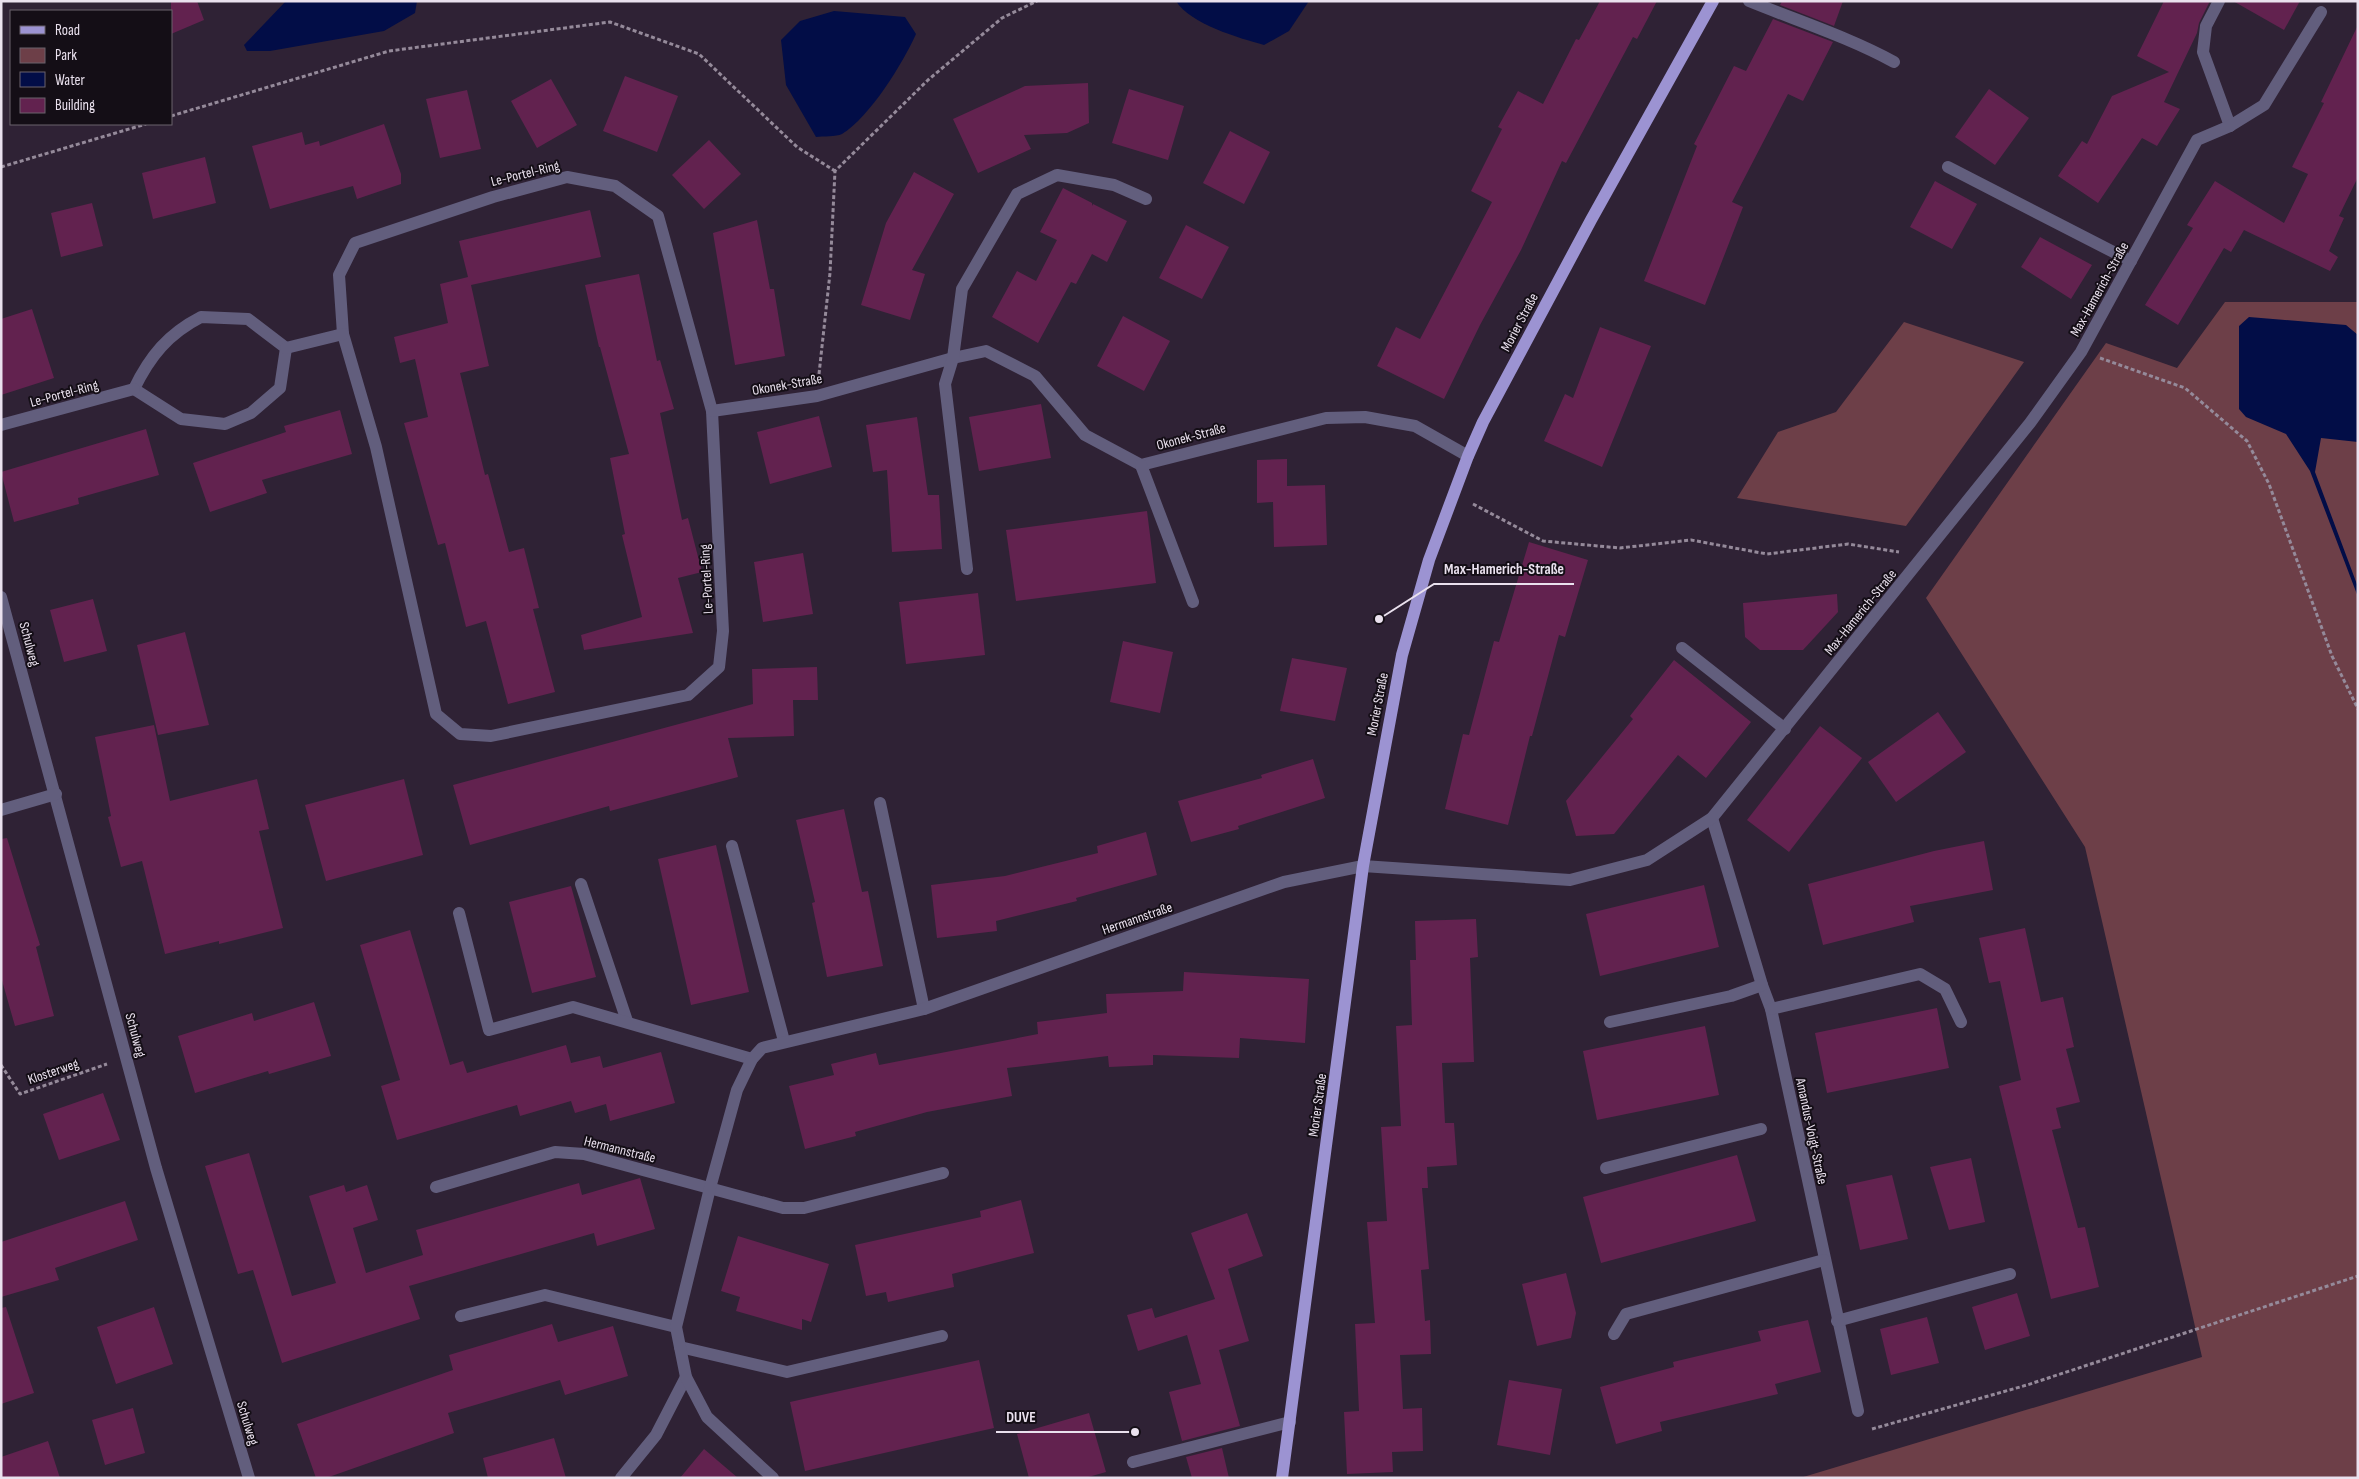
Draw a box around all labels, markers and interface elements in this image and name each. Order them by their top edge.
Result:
legend [10,10,172,125]
text: Road [55,21,80,40]
text: Park [55,46,77,65]
text: Water [55,71,86,90]
text: Building [55,96,95,115]
street label: Le-Portel-Ring [489,157,561,190]
street label: Max-Hamerich-Straße [2066,239,2132,339]
street label: Morier Straße [1497,290,1542,354]
street label: Okonek-Straße [751,370,823,399]
street label: Le-Portel-Ring [28,376,100,411]
street label: Okonek-Straße [1155,419,1228,454]
street label: Le-Portel-Ring [696,543,717,614]
callout: Max-Hamerich-Straße [1434,554,1574,584]
text: Max-Hamerich-Straße [1444,560,1564,579]
street label: Max-Hamerich-Straße [1821,566,1900,659]
street label: Schulweg [15,620,44,668]
street label: Morier Straße [1363,671,1392,737]
street label: Hermannstraße [1100,899,1174,938]
street label: Schulweg [121,1011,150,1059]
street label: Klosterweg [25,1055,81,1088]
street label: Morier Straße [1305,1072,1330,1138]
street label: Amandus-Voigt-Straße [1792,1075,1831,1186]
street label: Hermannstraße [582,1132,657,1167]
street label: Schulweg [233,1399,262,1448]
callout: DUVE [996,1402,1045,1432]
text: DUVE [1006,1408,1036,1427]

